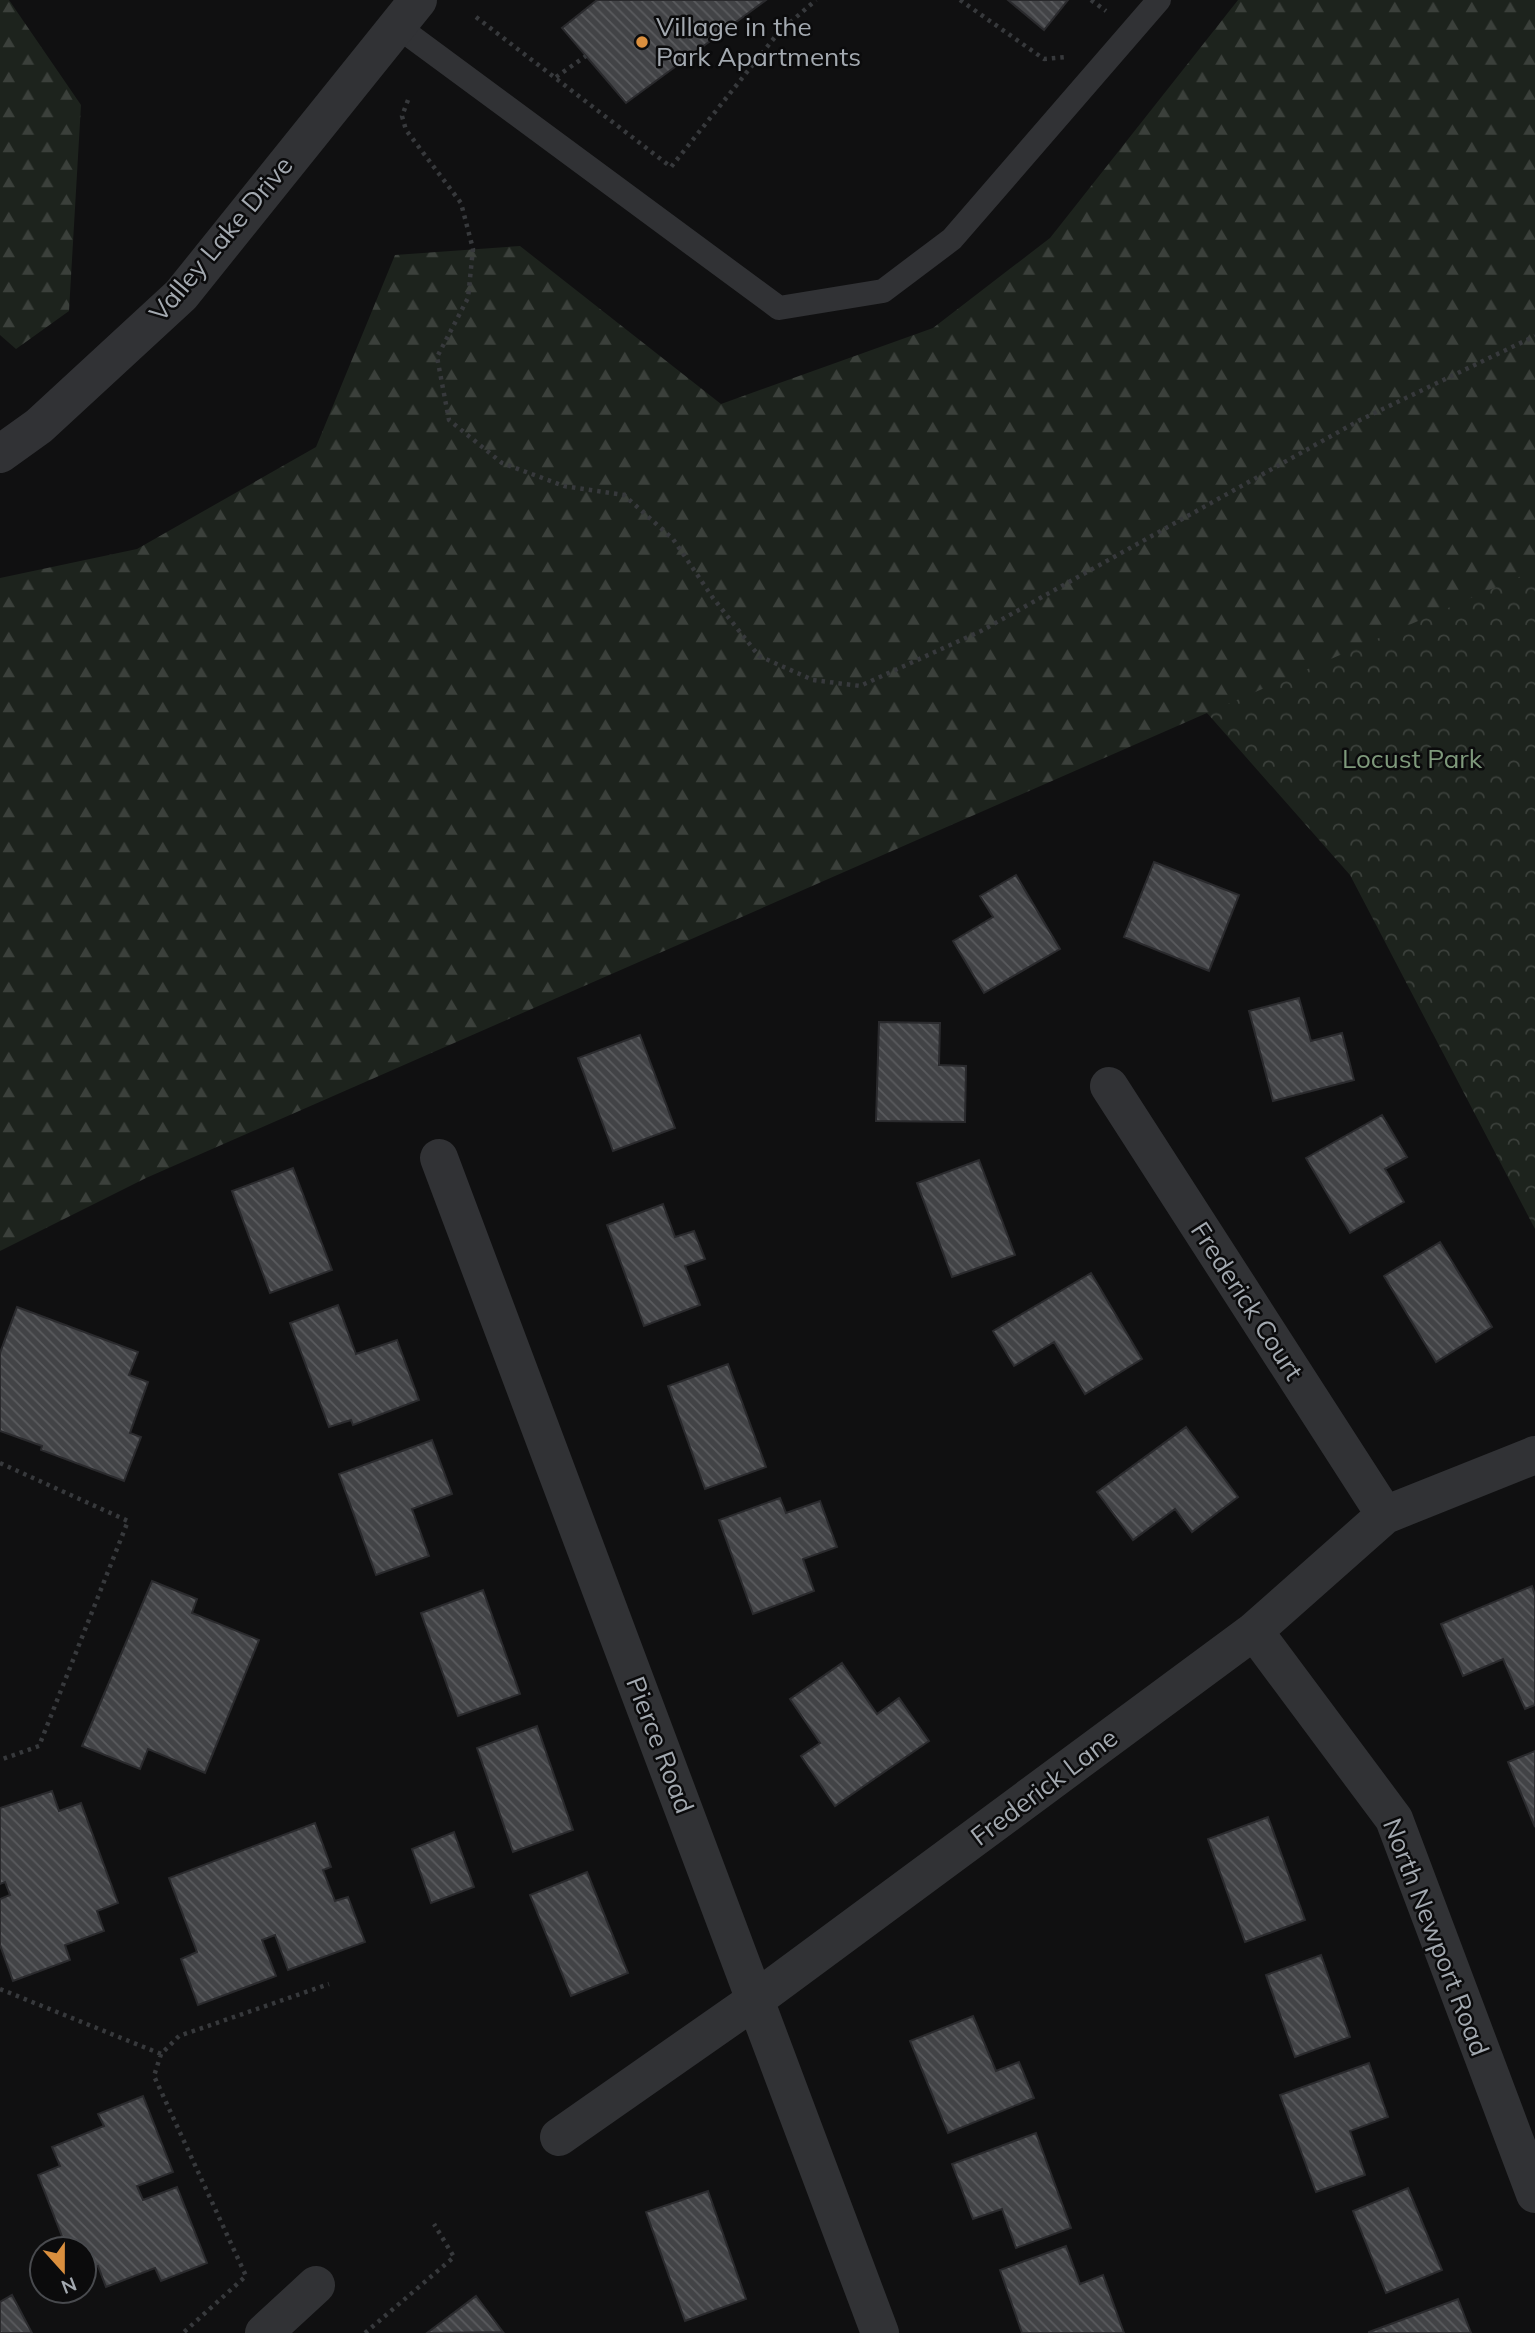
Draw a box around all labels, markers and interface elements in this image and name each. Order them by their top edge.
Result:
place label: Village in the Park Apartments [656,10,861,73]
marker: Village in the Park Apartments [634,34,650,50]
street label: Valley Lake Drive [142,149,299,328]
park label: Locust Park [1342,742,1483,775]
street label: Frederick Court [1184,1215,1311,1386]
street label: Pierce Road [619,1672,702,1818]
street label: Frederick Lane [964,1721,1124,1853]
street label: North Newport Road [1376,1813,1497,2060]
north arrow [28,2235,98,2305]
text: N [58,2272,80,2300]

